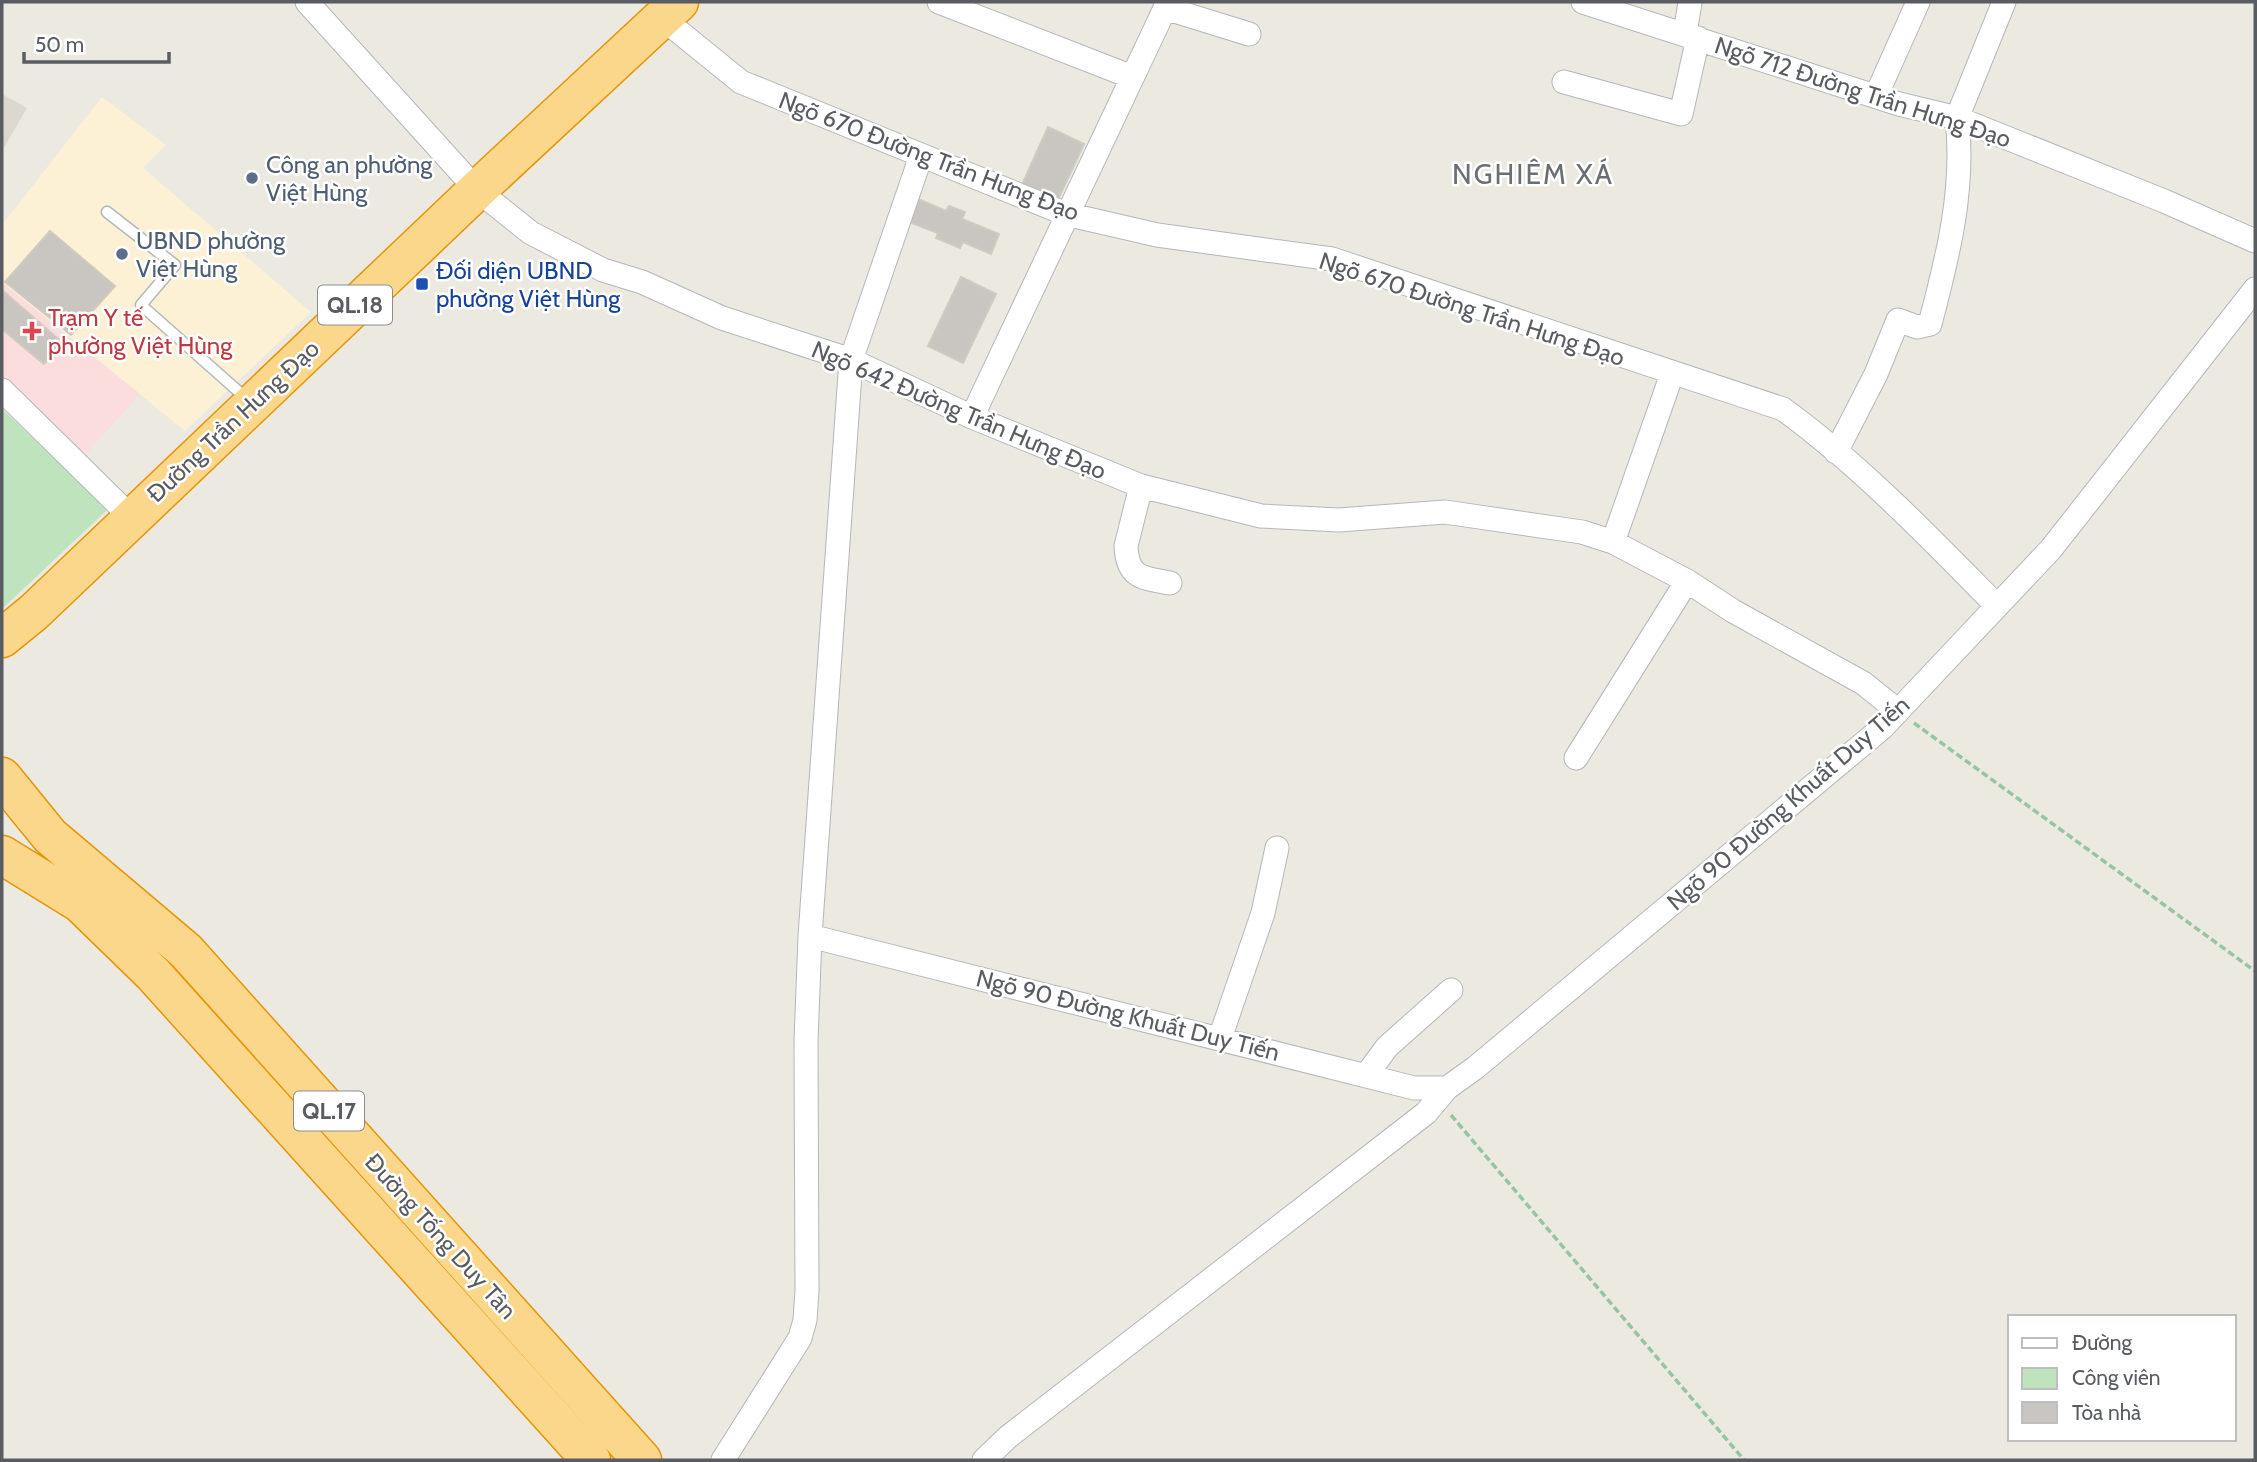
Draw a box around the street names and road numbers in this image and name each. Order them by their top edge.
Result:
street label: Ngõ 712 Đường Trần Hưng Đạo [1711,30,2015,154]
street label: Ngõ 670 Đường Trần Hưng Đạo [775,85,1083,227]
street label: Ngõ 670 Đường Trần Hưng Đạo [1316,246,1628,372]
road number: QL.18 [318,286,392,324]
street label: Đường Trần Hưng Đạo [141,334,325,508]
street label: Ngõ 642 Đường Trần Hưng Đạo [807,335,1111,485]
street label: Ngõ 90 Đường Khuất Duy Tiến [1661,690,1915,916]
street label: Ngõ 90 Đường Khuất Duy Tiến [973,963,1283,1067]
road number: QL.17 [294,1092,364,1130]
street label: Đường Tống Duy Tân [359,1147,523,1325]

